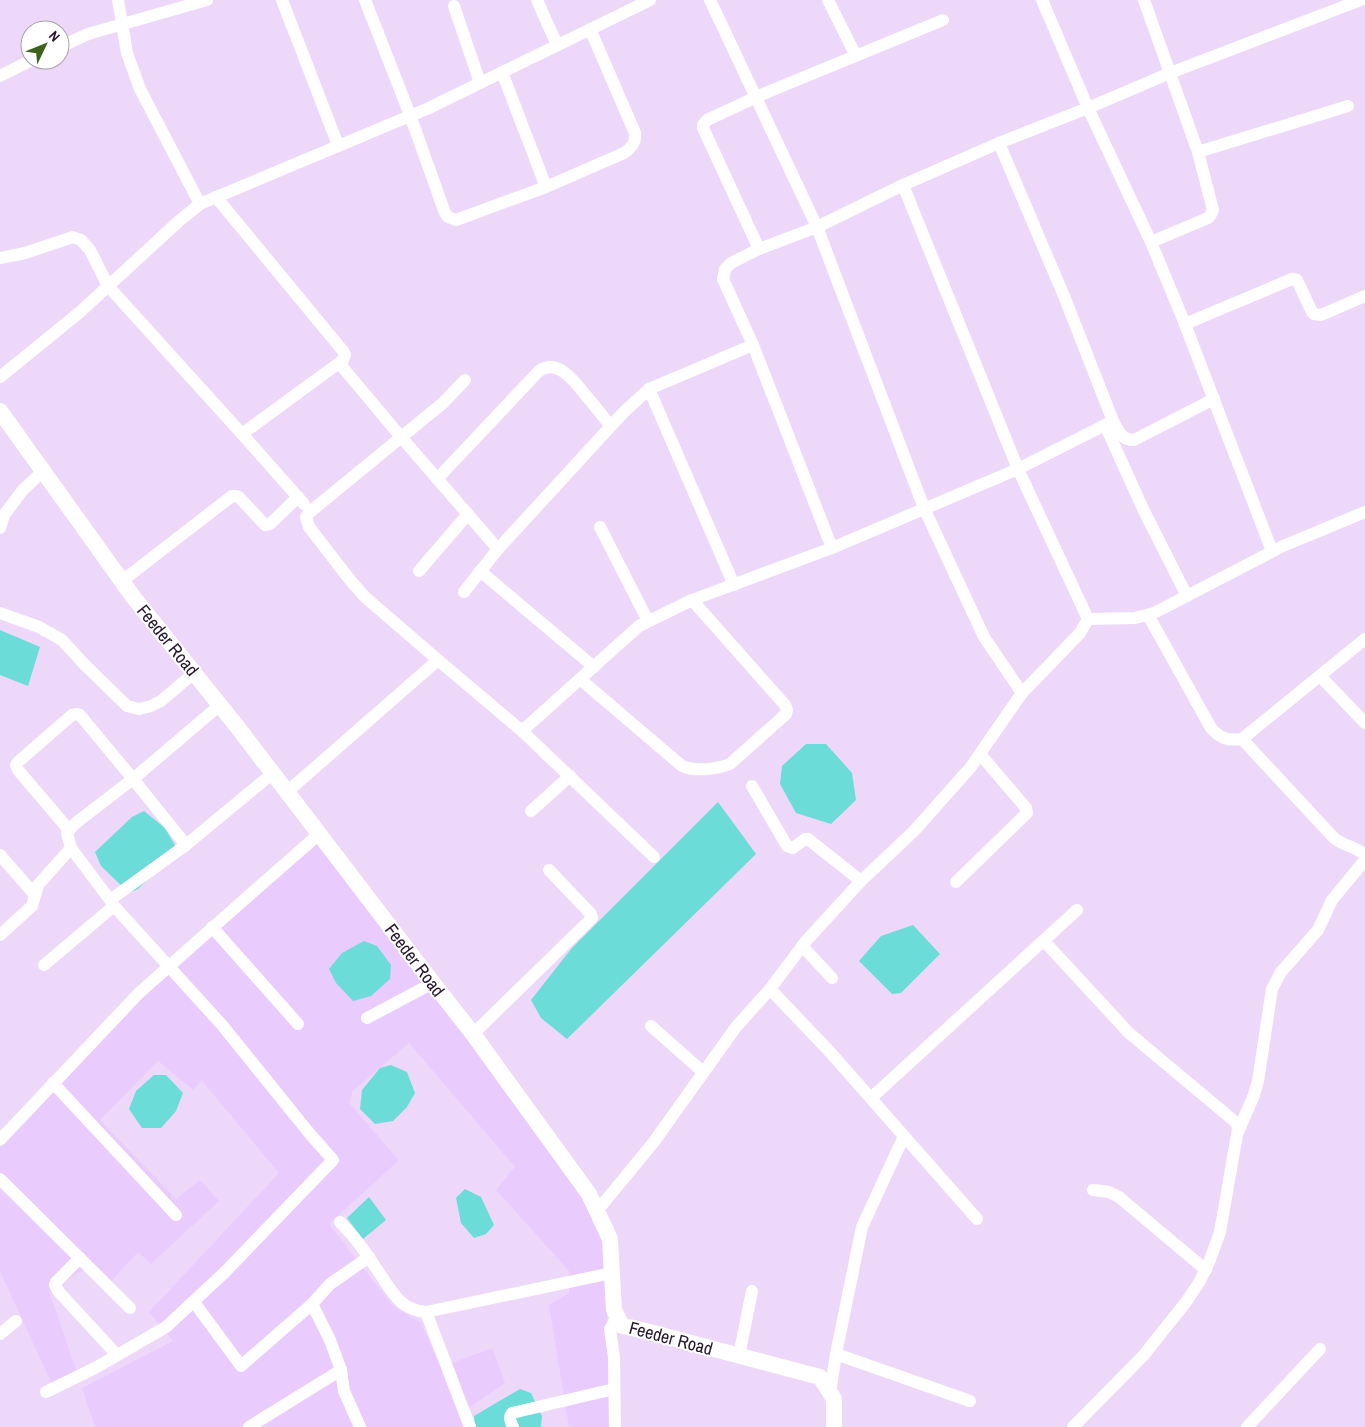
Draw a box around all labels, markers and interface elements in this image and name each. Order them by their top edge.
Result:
north arrow [20,20,70,70]
text: N [45,27,64,45]
street label: Feeder Road [131,599,205,681]
street label: Feeder Road [379,918,451,1002]
street label: Feeder Road [627,1315,715,1361]

